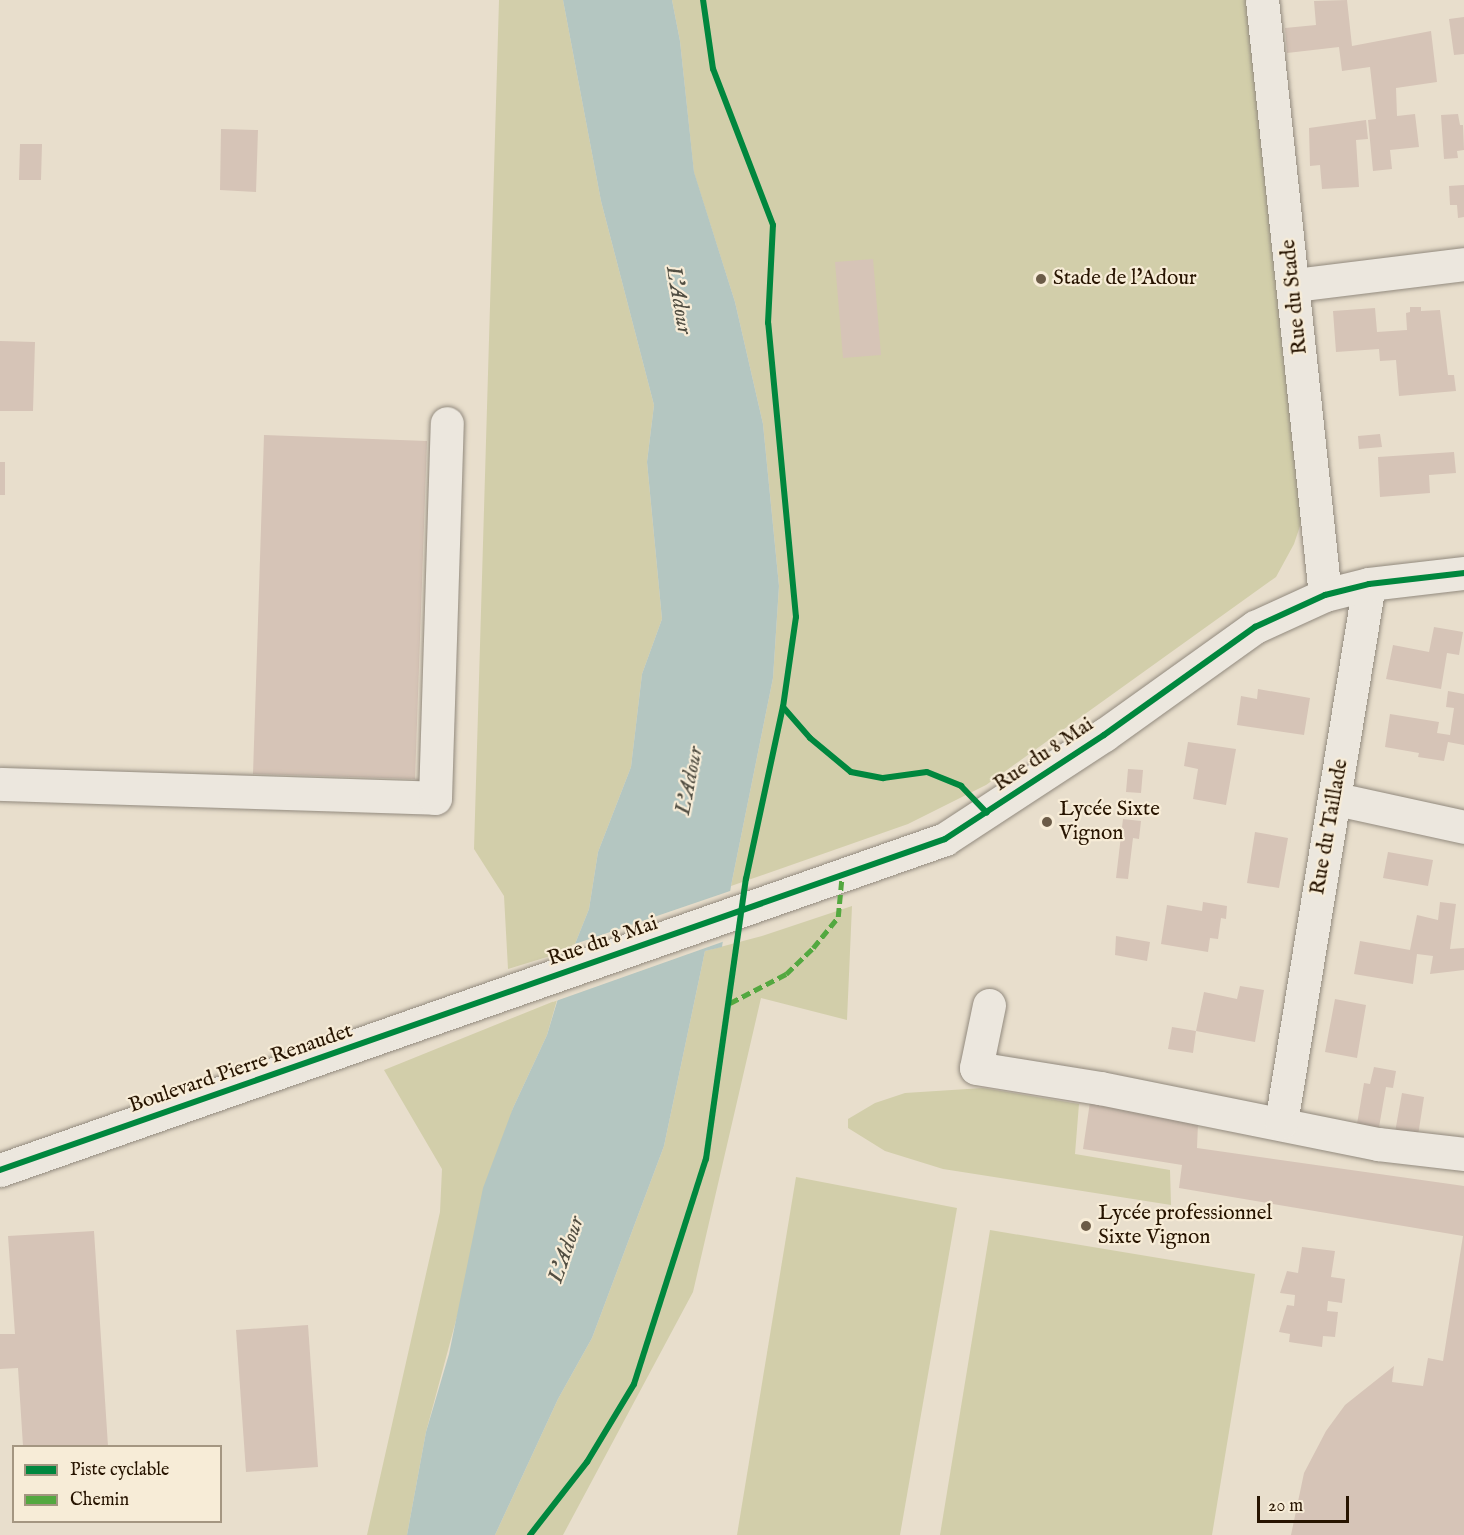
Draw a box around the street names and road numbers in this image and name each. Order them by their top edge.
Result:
street label: Rue du Stade [1276,238,1314,356]
street label: Rue du 8 Mai [989,712,1099,798]
street label: Rue du Taillade [1306,757,1354,897]
street label: Rue du 8 Mai [545,911,661,973]
street label: Boulevard Pierre Renaudet [126,1019,356,1119]

